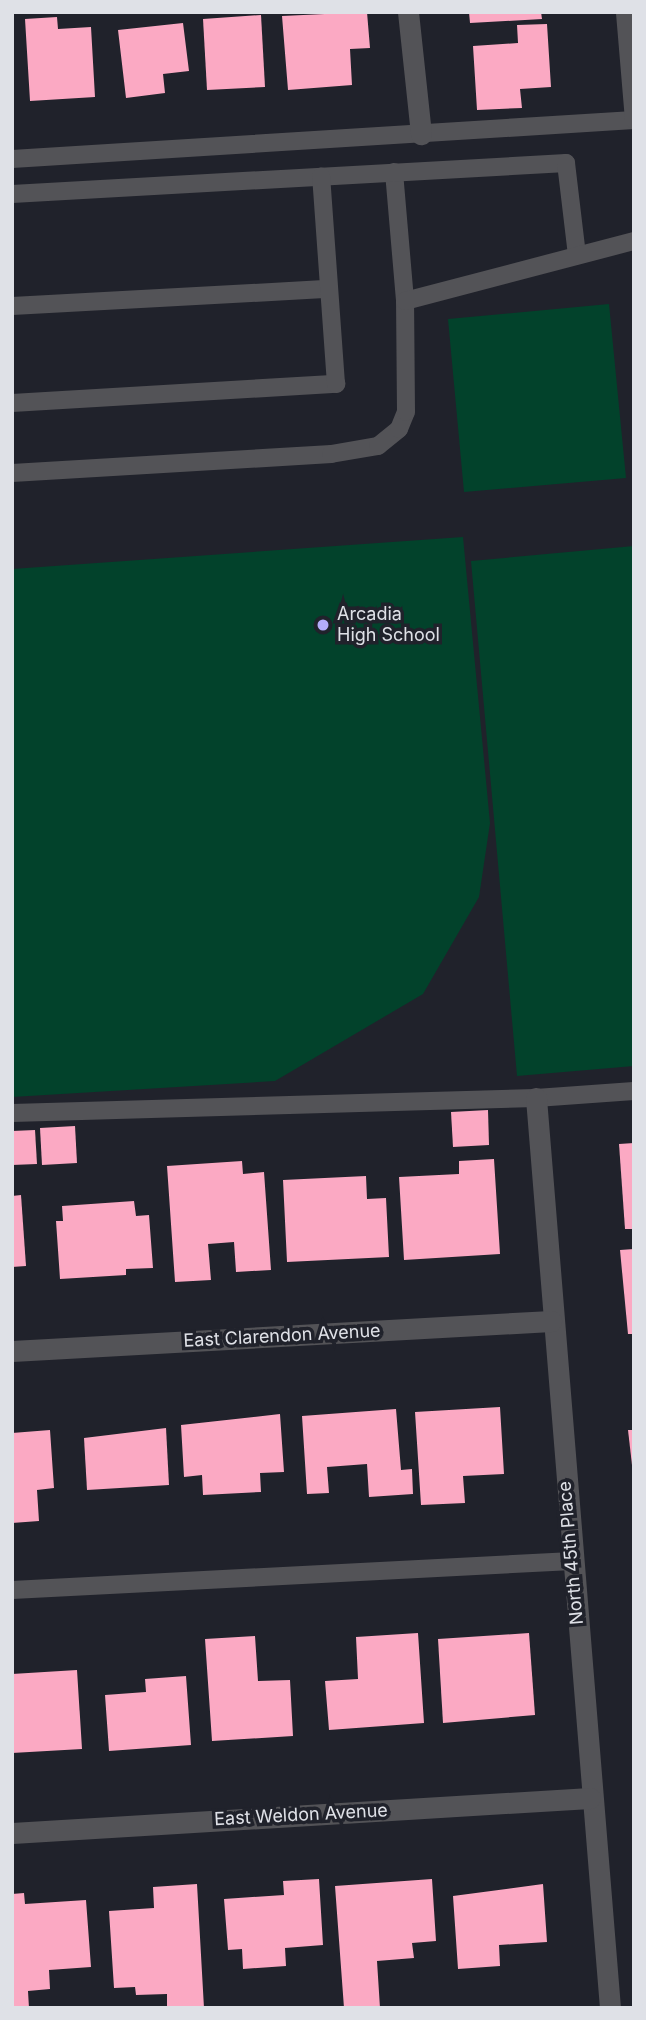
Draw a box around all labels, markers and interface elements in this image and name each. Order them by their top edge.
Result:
place label: Arcadia High School [337,604,440,646]
marker: Arcadia High School [315,617,331,633]
street label: East Clarendon Avenue [183,1320,381,1352]
street label: North 45th Place [554,1480,588,1626]
street label: East Weldon Avenue [214,1800,388,1830]

